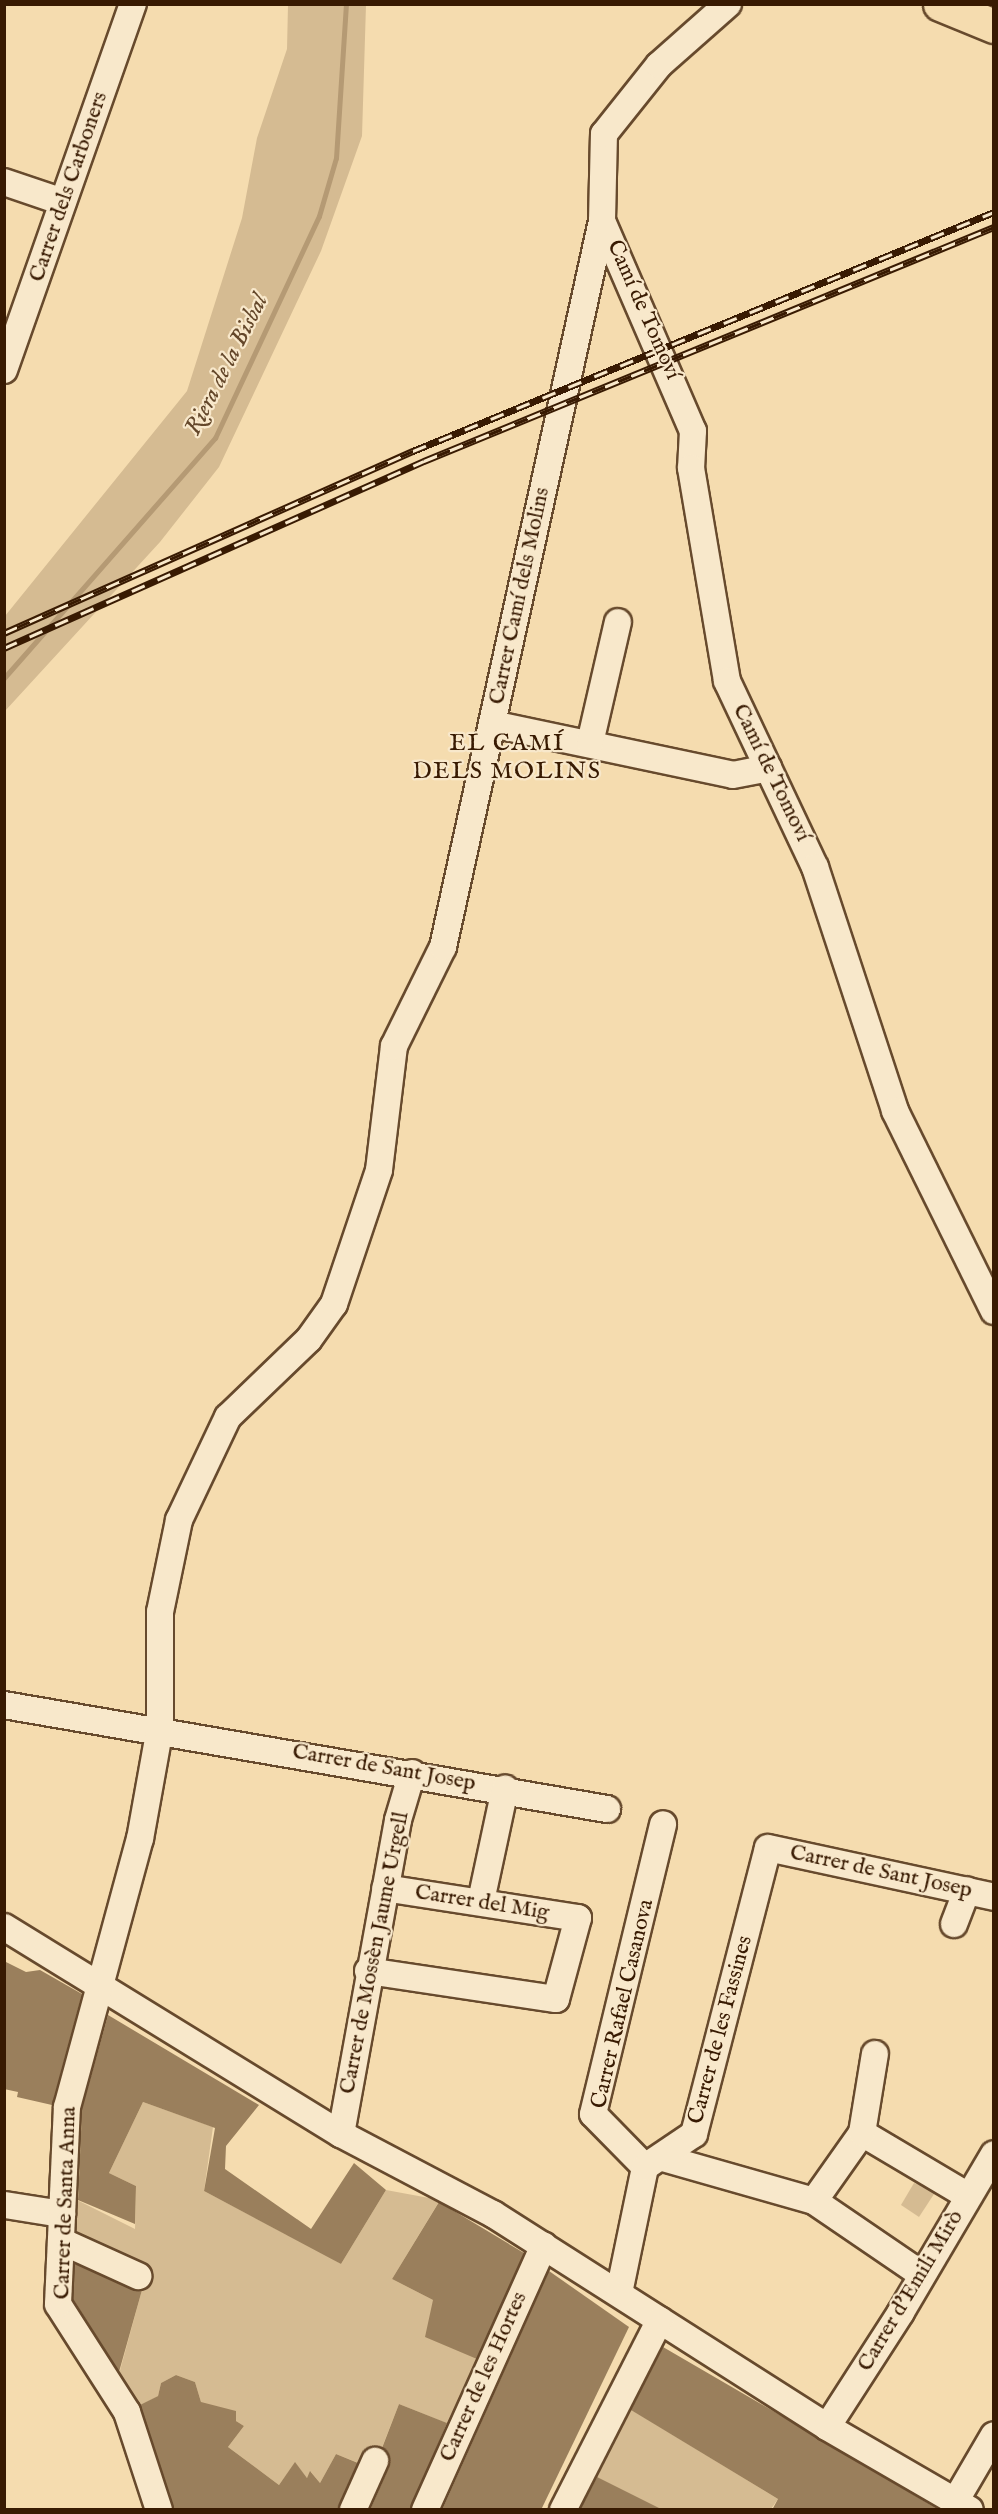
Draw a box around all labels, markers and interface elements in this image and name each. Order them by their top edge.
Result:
street label: Carrer dels Carboners [24,89,114,285]
street label: Camí de Tomoví [601,236,685,384]
water label: Riera de la Bisbal [179,290,275,440]
street label: Carrer Camí dels Molins [484,485,556,707]
street label: Camí de Tomoví [726,700,816,846]
district label: EL CAMÍ DELS MOLINS [413,730,601,786]
street label: Carrer de Sant Josep [290,1739,478,1797]
street label: Carrer de Mossèn Jaume Urgell [335,1810,415,2096]
street label: Carrer de Sant Josep [787,1840,975,1904]
street label: Carrer del Mig [413,1879,551,1927]
street label: Carrer Rafael Casanova [586,1897,660,2111]
street label: Carrer de les Fassines [683,1933,759,2127]
street label: Carrer de Santa Anna [49,2106,83,2300]
street label: Carrer d'Emili Mirò [852,2206,970,2376]
street label: Carrer de les Hortes [435,2288,533,2466]

